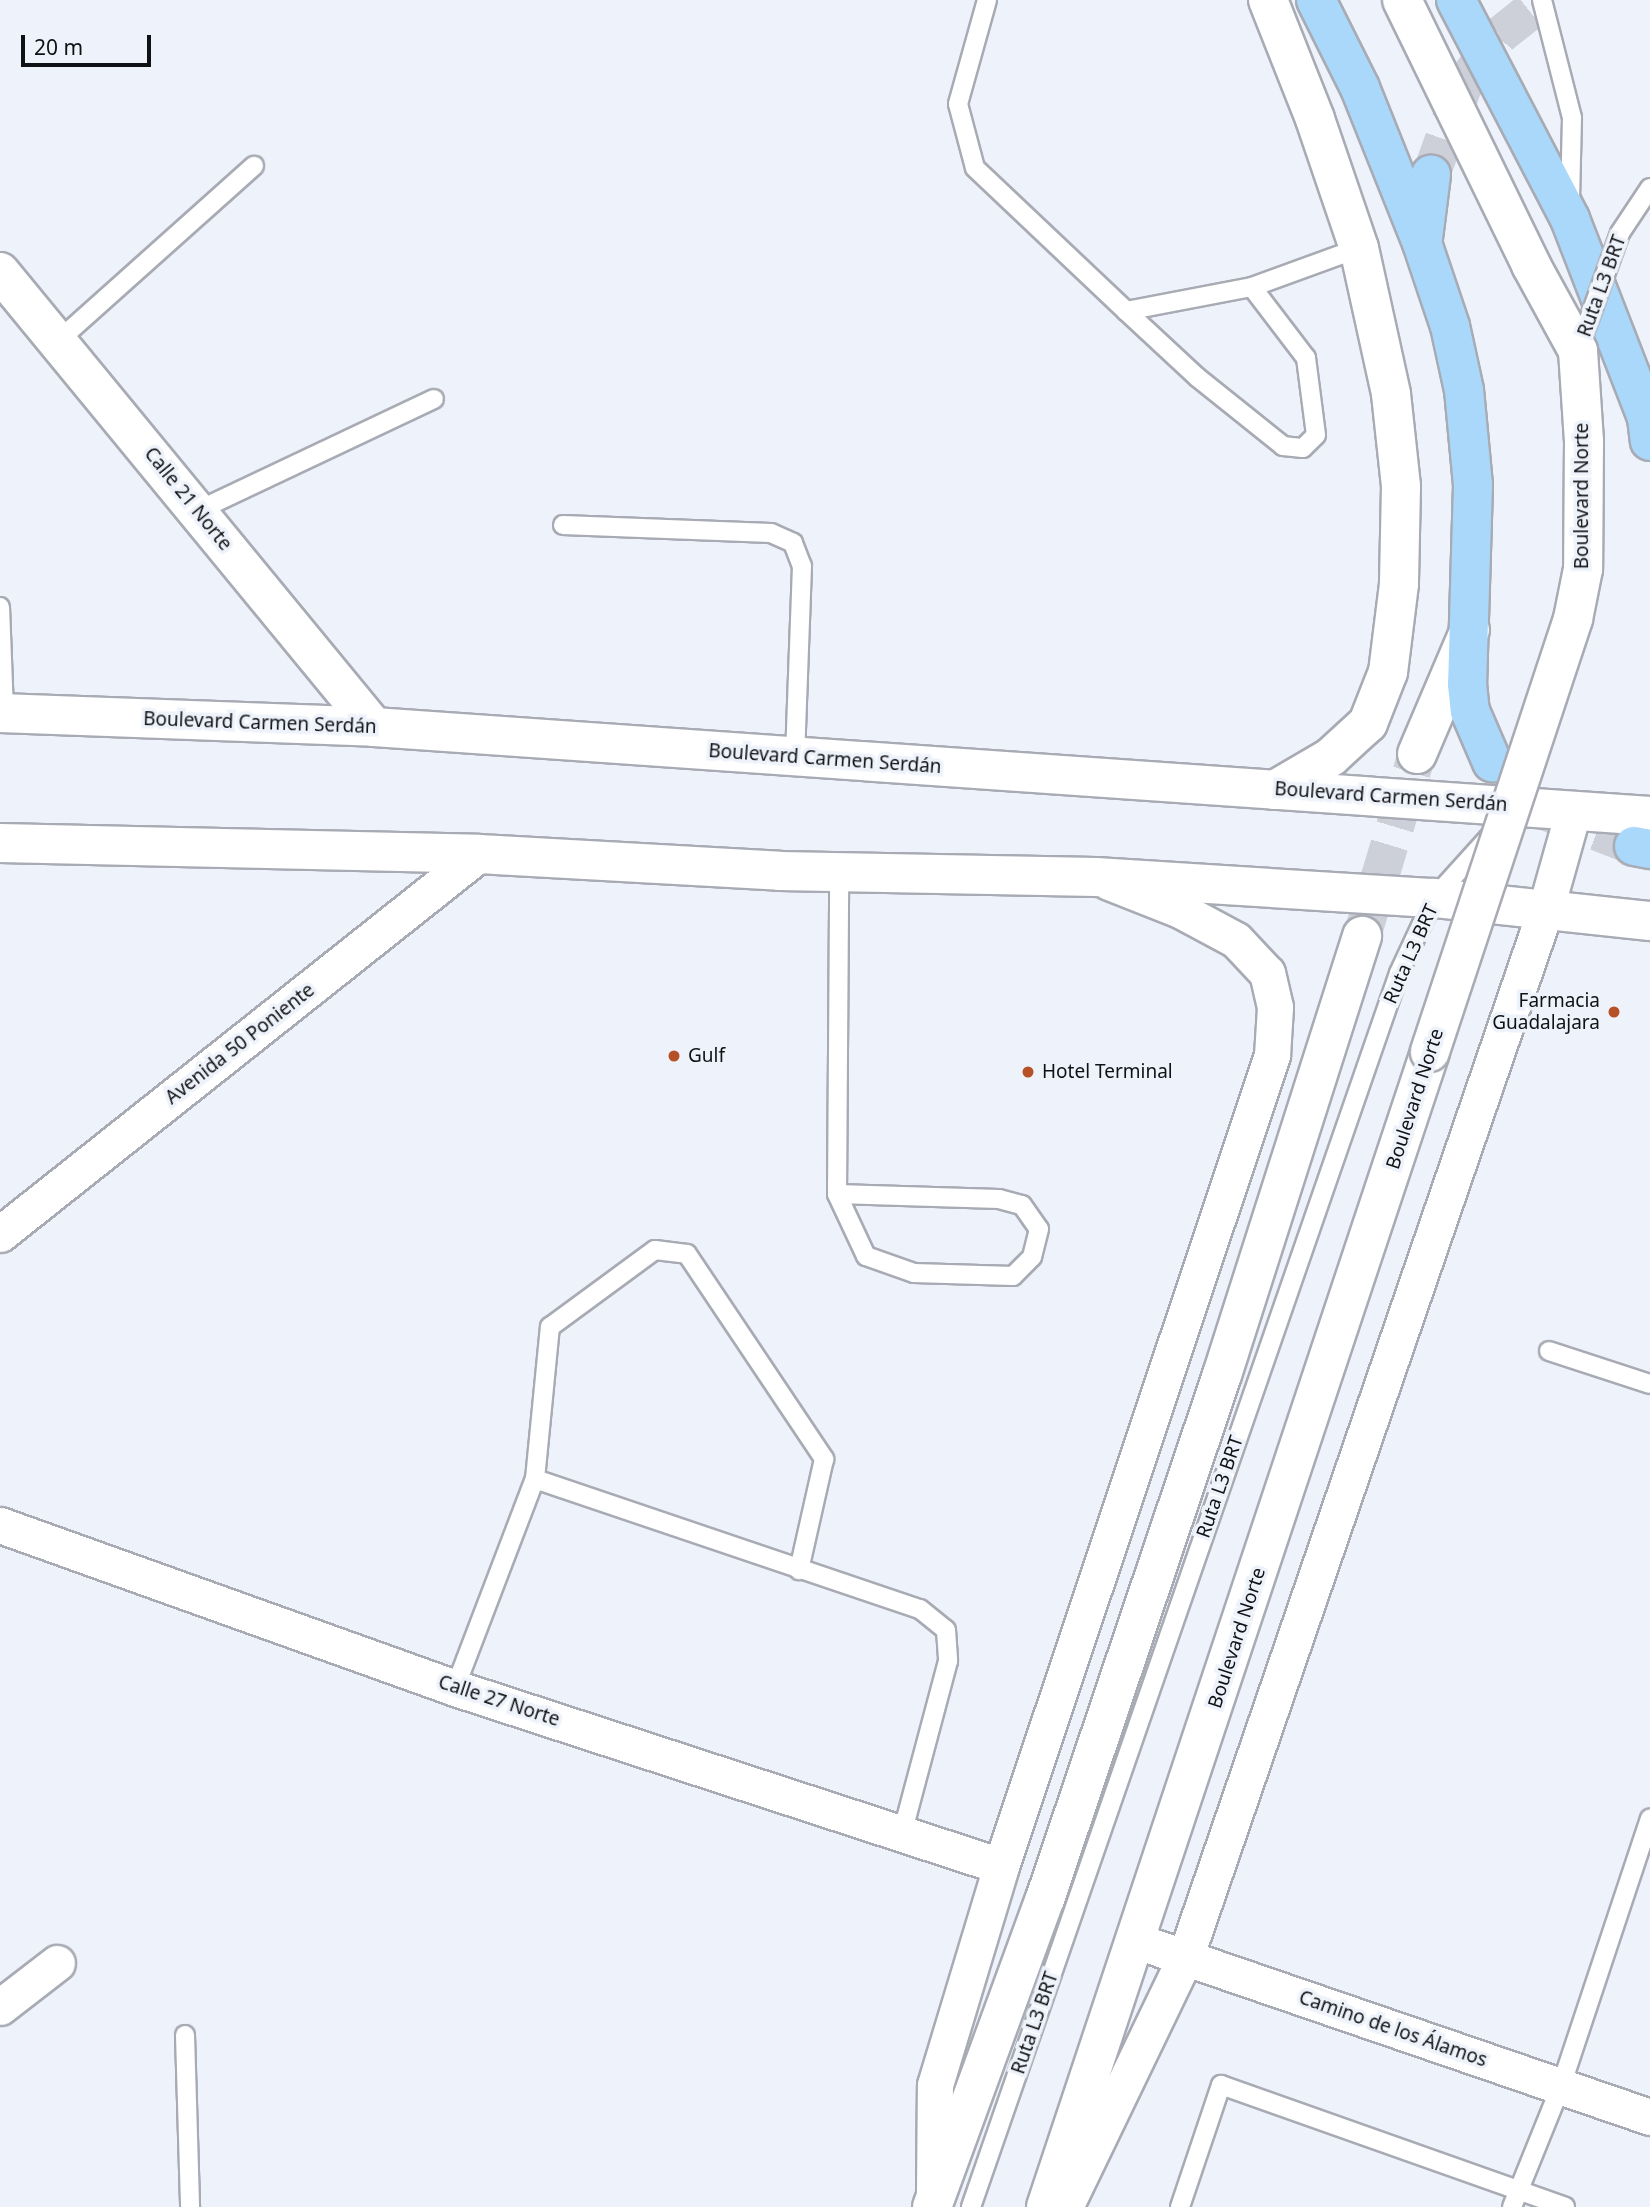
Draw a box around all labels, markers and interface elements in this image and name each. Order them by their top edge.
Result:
scale bar [24,21,154,65]
text: 20 m [34,33,83,61]
street label: Ruta L3 BRT [1573,232,1631,340]
street label: Boulevard Norte [1571,423,1593,569]
street label: Calle 21 Norte [139,443,237,555]
street label: Boulevard Carmen Serdán [143,708,377,738]
street label: Boulevard Carmen Serdán [708,739,942,779]
street label: Boulevard Carmen Serdán [1274,777,1508,817]
street label: Ruta L3 BRT [1379,901,1443,1007]
street label: Avenida 50 Poniente [161,979,319,1109]
place label: Farmacia Guadalajara [1492,990,1600,1034]
marker: Farmacia Guadalajara [1606,1004,1622,1020]
street label: Boulevard Norte [1382,1026,1448,1172]
place label: Gulf [688,1045,725,1067]
marker: Gulf [666,1048,682,1064]
place label: Hotel Terminal [1042,1061,1173,1083]
marker: Hotel Terminal [1020,1064,1036,1080]
street label: Ruta L3 BRT [1192,1433,1248,1541]
street label: Boulevard Norte [1204,1565,1270,1711]
street label: Calle 27 Norte [435,1671,563,1731]
street label: Ruta L3 BRT [1007,1969,1063,2077]
street label: Camino de los Álamos [1296,1986,1490,2072]

